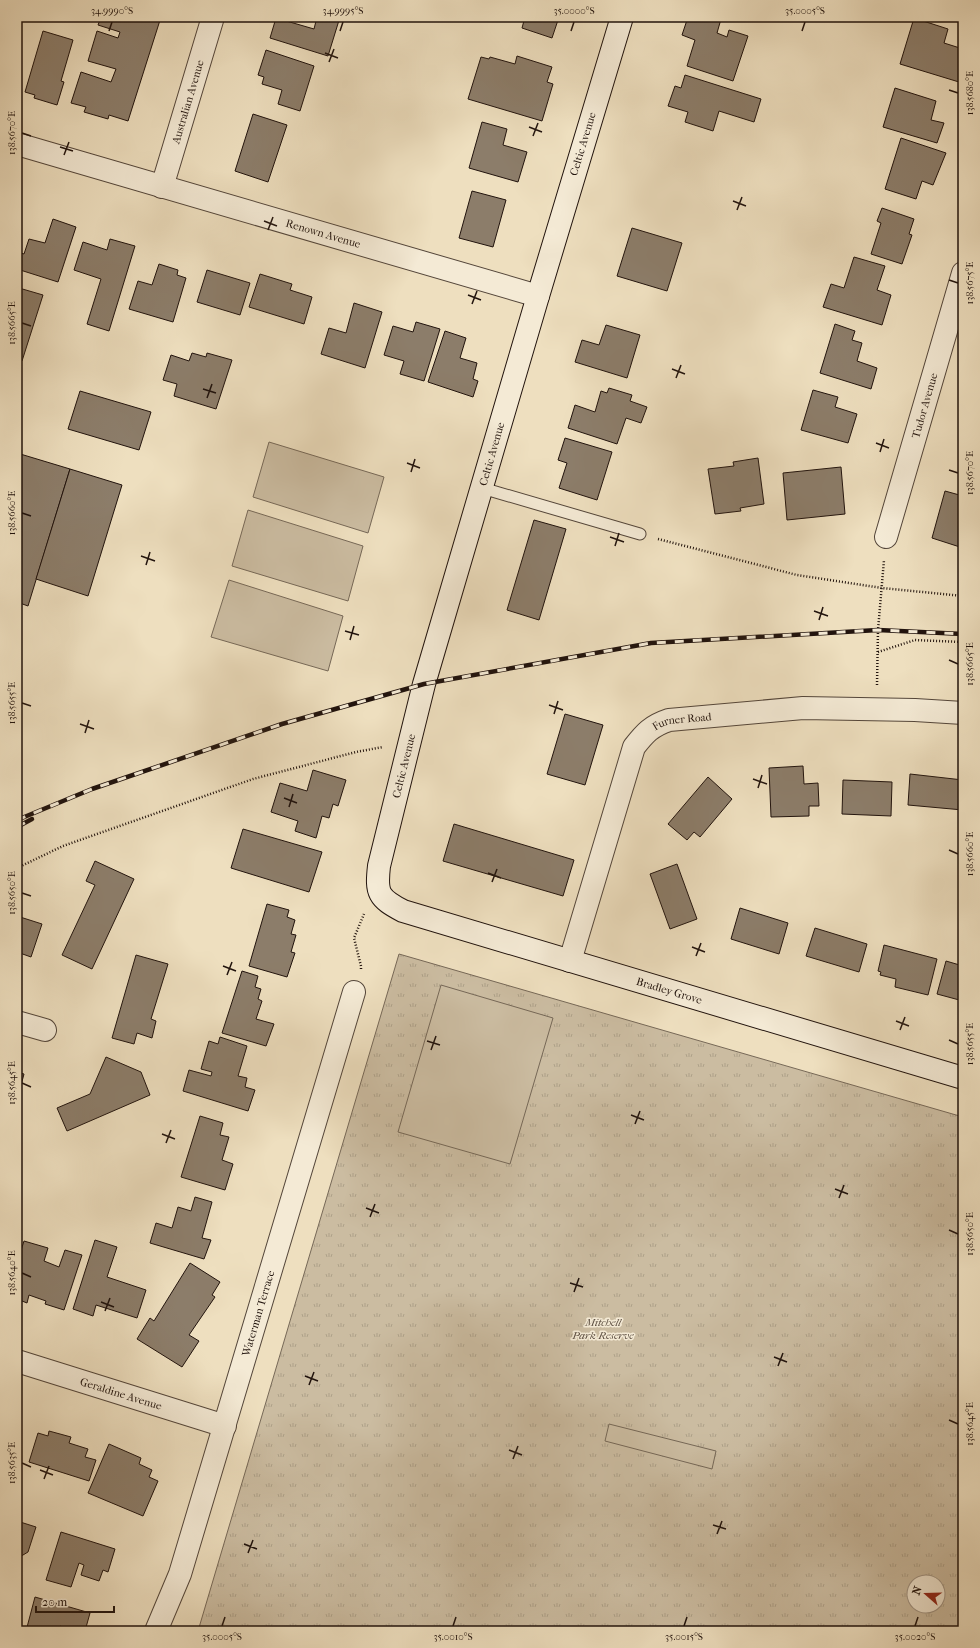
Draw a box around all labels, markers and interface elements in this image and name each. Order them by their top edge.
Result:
text: 34.9990°S [91,5,133,17]
text: 34.9995°S [323,5,363,17]
text: 35.0000°S [553,5,595,17]
text: 35.0005°S [785,5,825,17]
street label: Australian Avenue [169,58,206,146]
text: 138.5680°E [964,71,976,115]
street label: Celtic Avenue [567,110,599,177]
text: 138.5670°E [6,111,18,155]
street label: Renown Avenue [284,216,363,251]
text: 138.5675°E [964,262,976,304]
text: 138.5665°E [6,301,18,345]
street label: Tudor Avenue [909,371,940,440]
street label: Celtic Avenue [477,420,507,487]
text: 138.5670°E [964,451,976,495]
text: 138.5660°E [6,491,18,535]
text: 138.5665°E [964,642,976,686]
text: 138.5655°E [6,682,18,724]
street label: Furner Road [650,710,713,733]
street label: Celtic Avenue [390,732,418,799]
text: 138.5660°E [964,832,976,876]
text: 138.5650°E [6,871,18,915]
street label: Bradley Grove [635,974,704,1007]
text: 138.5655°E [964,1023,976,1065]
text: 138.5645°E [6,1061,18,1105]
text: 138.5650°E [964,1212,976,1256]
text: 138.5640°E [6,1250,18,1296]
street label: Waterman Terrace [239,1268,277,1359]
park label: Mitchell Park Reserve [571,1316,634,1342]
street label: Geraldine Avenue [79,1375,164,1413]
text: 138.5645°E [964,1402,976,1446]
text: 138.5635°E [6,1442,18,1484]
north arrow [906,1574,946,1614]
text: N [910,1584,925,1597]
scale bar [36,1588,114,1614]
text: 20 m [42,1595,67,1609]
text: 35.0005°S [202,1631,242,1643]
text: 35.0010°S [433,1631,473,1643]
text: 35.0015°S [665,1631,703,1643]
text: 35.0020°S [895,1631,935,1643]

